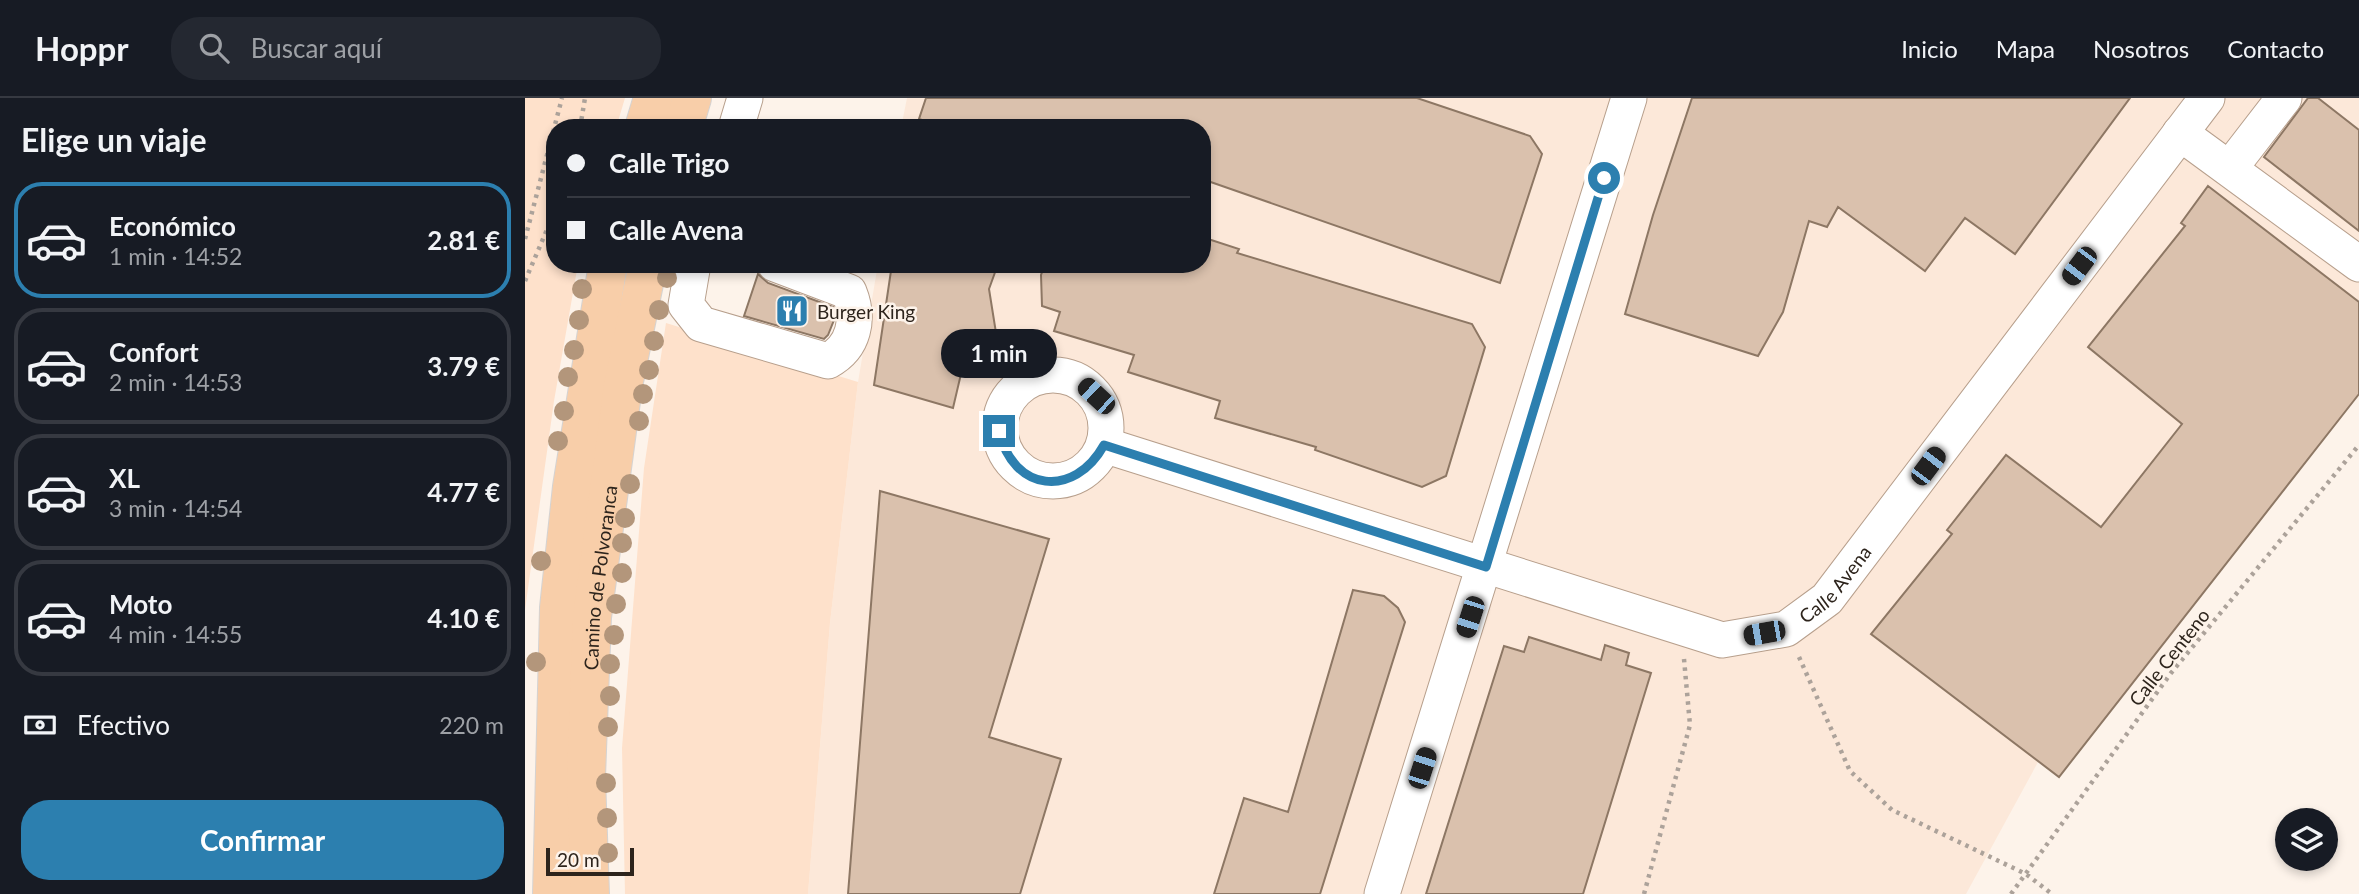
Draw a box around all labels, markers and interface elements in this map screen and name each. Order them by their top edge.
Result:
search box [171,17,661,80]
text: Hoppr [35,28,129,68]
icon: search [195,29,233,67]
text: Buscar aquí [251,32,382,64]
text: Inicio [1901,34,1958,63]
text: Mapa [1996,34,2055,63]
text: Nosotros [2093,34,2189,63]
text: Contacto [2227,34,2324,63]
text: Elige un viaje [21,120,206,159]
text: Calle Trigo [609,147,729,179]
route start [1588,162,1620,194]
icon: car [25,209,88,272]
text: Económico [109,210,236,242]
text: Calle Avena [609,214,744,246]
text: 2.81 € [427,224,500,256]
text: 1 min · 14:52 [109,242,242,270]
car [2058,243,2101,289]
restaurant icon: Burger King [773,292,811,330]
place label: Burger King [817,300,915,323]
callout: 1 min [941,330,1057,378]
icon: car [25,335,88,398]
text: Confort [109,336,199,368]
text: 1 min [970,339,1028,367]
text: 3.79 € [427,350,500,382]
text: 2 min · 14:53 [109,368,242,396]
car [1074,374,1119,418]
route end [983,415,1015,447]
car [1907,443,1950,489]
icon: car [25,461,88,524]
text: XL [109,462,140,494]
text: 4.77 € [427,476,500,508]
street label: Camino de Polvoranca [579,484,621,671]
text: 3 min · 14:54 [109,494,242,522]
street label: Calle Avena [1794,540,1875,627]
icon: car [25,587,88,650]
text: Moto [109,588,172,620]
car [1454,594,1487,640]
text: 4.10 € [427,602,500,634]
street label: Calle Centeno [2124,604,2214,710]
car [1742,619,1787,647]
text: 4 min · 14:55 [109,620,242,648]
icon: cash [21,706,59,744]
text: Efectivo [77,709,170,741]
text: 220 m [439,711,504,739]
car [1406,745,1439,791]
button: Confirmar [21,800,504,880]
map controls [2275,808,2338,871]
button: layers [2275,808,2338,871]
scale bar [546,845,633,877]
text: 20 m [557,848,600,871]

